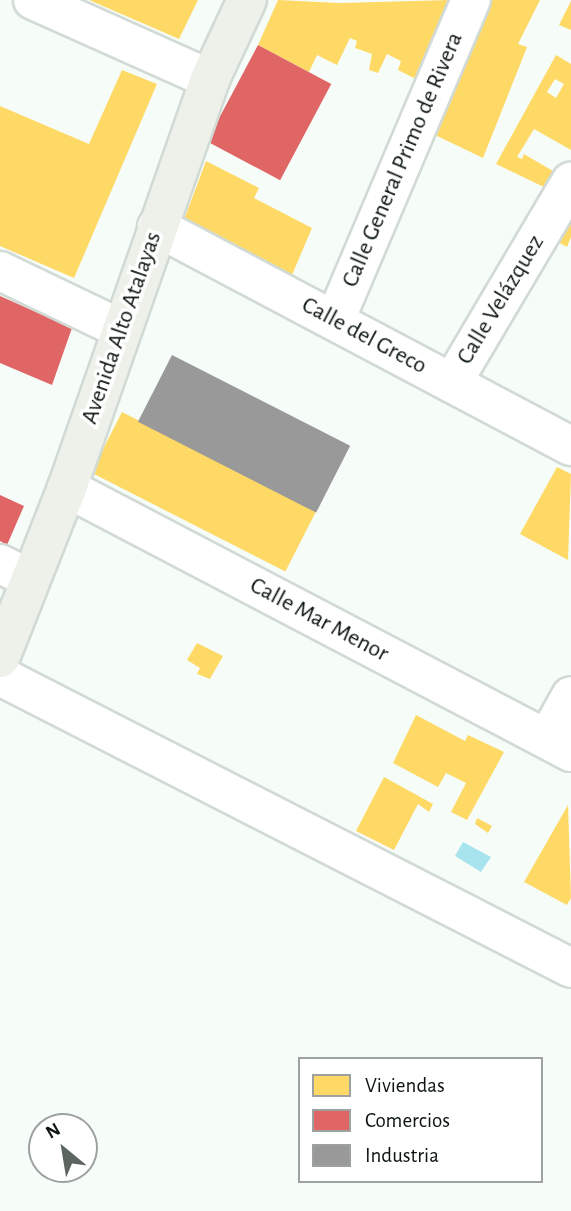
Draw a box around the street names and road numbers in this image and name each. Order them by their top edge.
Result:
street label: Calle General Primo de Rivera [336,28,470,292]
street label: Avenida Alto Atalayas [76,228,168,428]
street label: Calle Velázquez [451,230,551,370]
street label: Calle del Greco [297,291,431,381]
street label: Calle Mar Menor [245,571,393,669]

